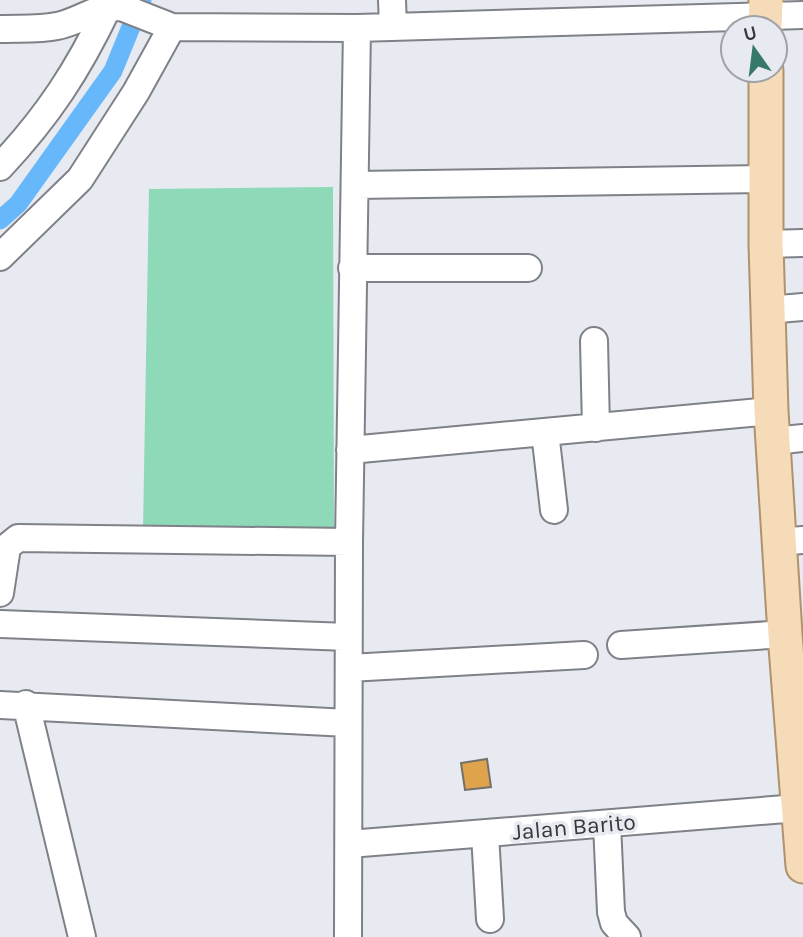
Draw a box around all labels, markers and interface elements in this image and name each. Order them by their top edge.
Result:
north arrow [719,14,789,84]
text: U [741,21,759,46]
street label: Jalan Barito [511,808,637,846]

